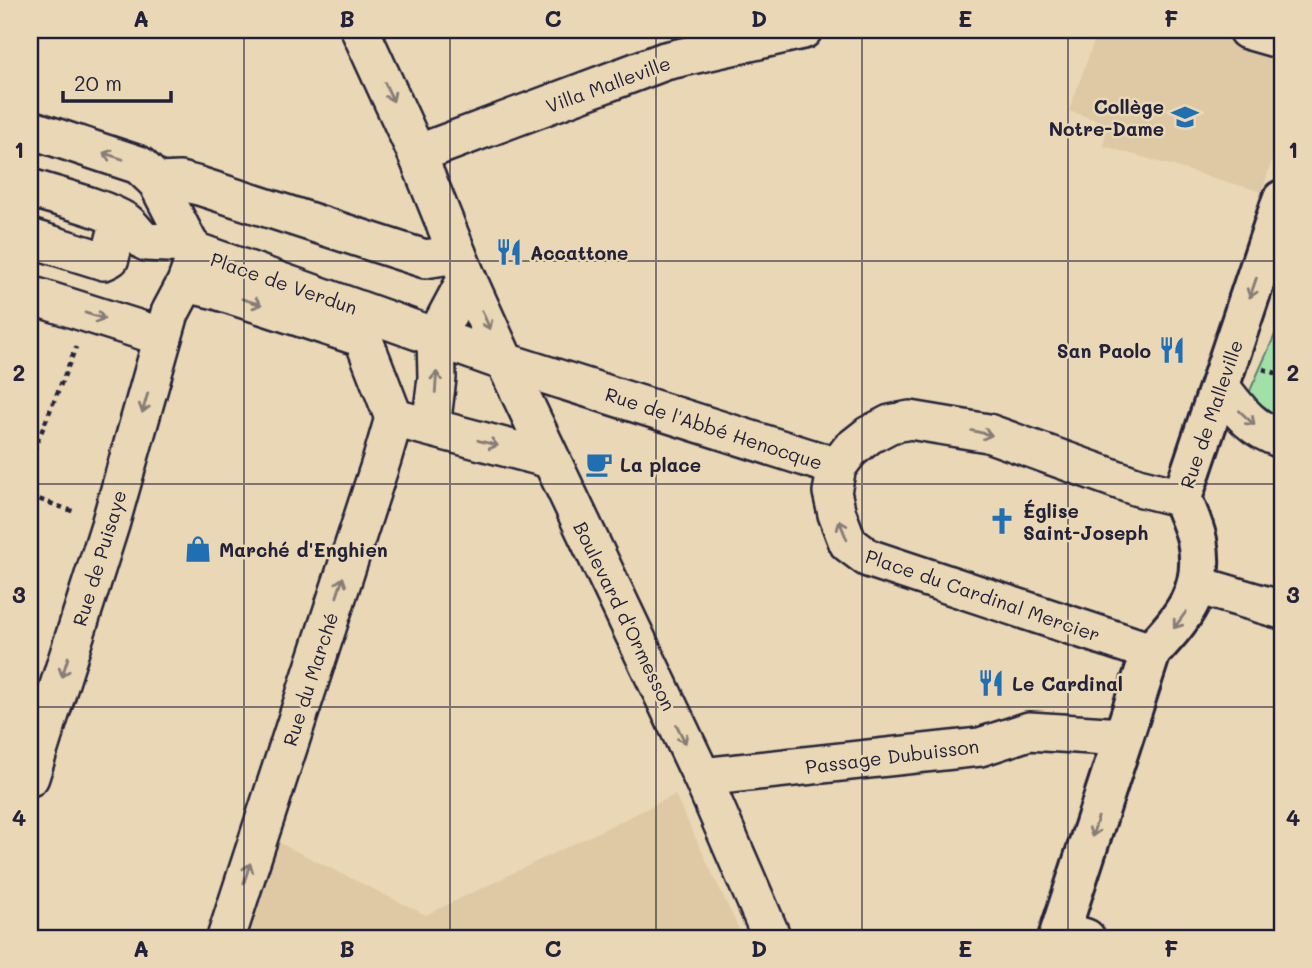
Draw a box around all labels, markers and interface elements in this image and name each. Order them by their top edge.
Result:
text: A [133,3,149,33]
text: B [339,3,355,33]
text: C [544,3,562,33]
text: D [751,3,767,33]
text: E [958,3,972,33]
text: F [1164,3,1178,33]
street label: Villa Malleville [542,50,674,118]
scale bar [63,60,172,104]
text: 20 m [74,69,122,96]
one-way arrow [382,81,396,102]
place label: Collège Notre-Dame [1049,94,1164,141]
school or university icon: Collège Notre-Dame [1170,102,1200,132]
text: 1 [14,134,24,164]
text: 1 [1288,134,1298,164]
one-way arrow [102,149,124,162]
restaurant icon: Accattone [494,237,524,267]
place label: Accattone [530,240,628,265]
street label: Place de Verdun [207,246,361,320]
one-way arrow [1246,277,1258,299]
one-way arrow [240,296,262,309]
one-way arrow [480,309,493,331]
one-way arrow [84,310,106,323]
restaurant icon: San Paolo [1157,335,1187,365]
street label: Rue de Malleville [1174,336,1248,492]
place label: San Paolo [1057,338,1151,363]
text: 2 [13,357,25,387]
text: 2 [1287,357,1299,387]
one-way arrow [430,371,443,394]
street label: Rue de l'Abbé Henocque [602,381,826,475]
one-way arrow [137,391,150,413]
one-way arrow [1238,409,1255,426]
one-way arrow [970,426,993,440]
one-way arrow [477,437,499,450]
cafe icon: La place [584,449,614,479]
place label: La place [620,452,701,477]
street label: Rue de Puisaye [66,487,132,629]
place label: Église Saint-Joseph [1023,498,1148,545]
church icon: Église Saint-Joseph [987,506,1017,536]
street label: Boulevard d'Ormesson [568,517,682,715]
one-way arrow [835,519,848,541]
shop icon: Marché d'Enghien [183,534,213,564]
place label: Marché d'Enghien [219,537,388,562]
street label: Place du Cardinal Mercier [862,543,1104,647]
one-way arrow [335,577,347,599]
text: 3 [12,579,26,609]
text: 3 [1286,579,1300,609]
street label: Rue du Marché [277,609,343,749]
one-way arrow [1172,610,1187,628]
one-way arrow [57,656,70,678]
restaurant icon: Le Cardinal [976,668,1006,698]
place label: Le Cardinal [1012,671,1123,696]
one-way arrow [675,723,688,744]
street label: Passage Dubuisson [804,733,980,779]
text: 4 [12,802,26,832]
text: 4 [1286,802,1300,832]
one-way arrow [1088,816,1100,838]
one-way arrow [242,863,254,885]
text: A [133,933,149,963]
text: B [339,933,355,963]
text: C [544,933,562,963]
text: D [751,933,767,963]
text: E [958,933,972,963]
text: F [1164,933,1178,963]

